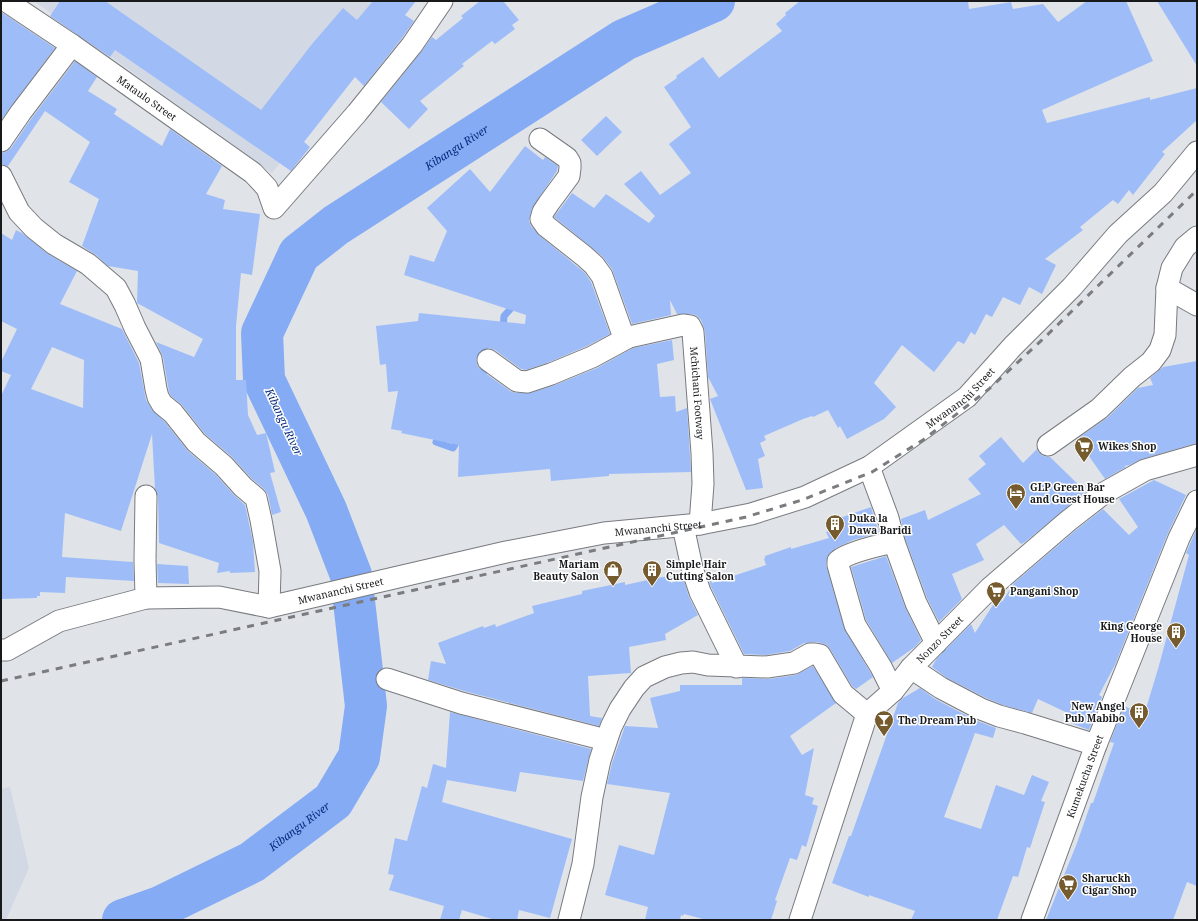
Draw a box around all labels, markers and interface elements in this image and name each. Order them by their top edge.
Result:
street label: Mataulo Street [114,72,180,124]
water label: Kibangu River [421,120,492,174]
street label: Mchichani Footway [687,346,708,441]
street label: Mwananchi Street [923,364,998,431]
water label: Kibangu River [262,385,307,459]
supermarket icon: Wikes Shop [1073,435,1095,463]
place label: Wikes Shop [1098,439,1157,453]
place label: GLP Green Bar and Guest House [1030,480,1115,506]
hotel icon: GLP Green Bar and Guest House [1005,482,1027,510]
place label: Duka la Dawa Baridi [849,511,912,537]
building icon: Duka la Dawa Baridi [824,513,846,541]
street label: Mwananchi Street [614,517,703,539]
place label: Mariam Beauty Salon [533,557,599,583]
place label: Simple Hair Cutting Salon [666,557,734,583]
shop icon: Mariam Beauty Salon [602,559,624,587]
building icon: Simple Hair Cutting Salon [641,559,663,587]
street label: Mwananchi Street [296,574,385,607]
supermarket icon: Pangani Shop [985,580,1007,608]
place label: Pangani Shop [1010,584,1079,598]
street label: Nonzo Street [913,612,966,666]
place label: King George House [1100,619,1162,645]
building icon: King George House [1165,621,1187,649]
place label: New Angel Pub Mabibo [1065,699,1125,725]
building icon: New Angel Pub Mabibo [1128,701,1150,729]
bar icon: The Dream Pub [873,709,895,737]
place label: The Dream Pub [898,713,977,727]
street label: Kumekucha Street [1063,732,1107,820]
water label: Kibangu River [265,797,333,854]
place label: Sharuckh Cigar Shop [1082,871,1137,897]
supermarket icon: Sharuckh Cigar Shop [1057,873,1079,901]

